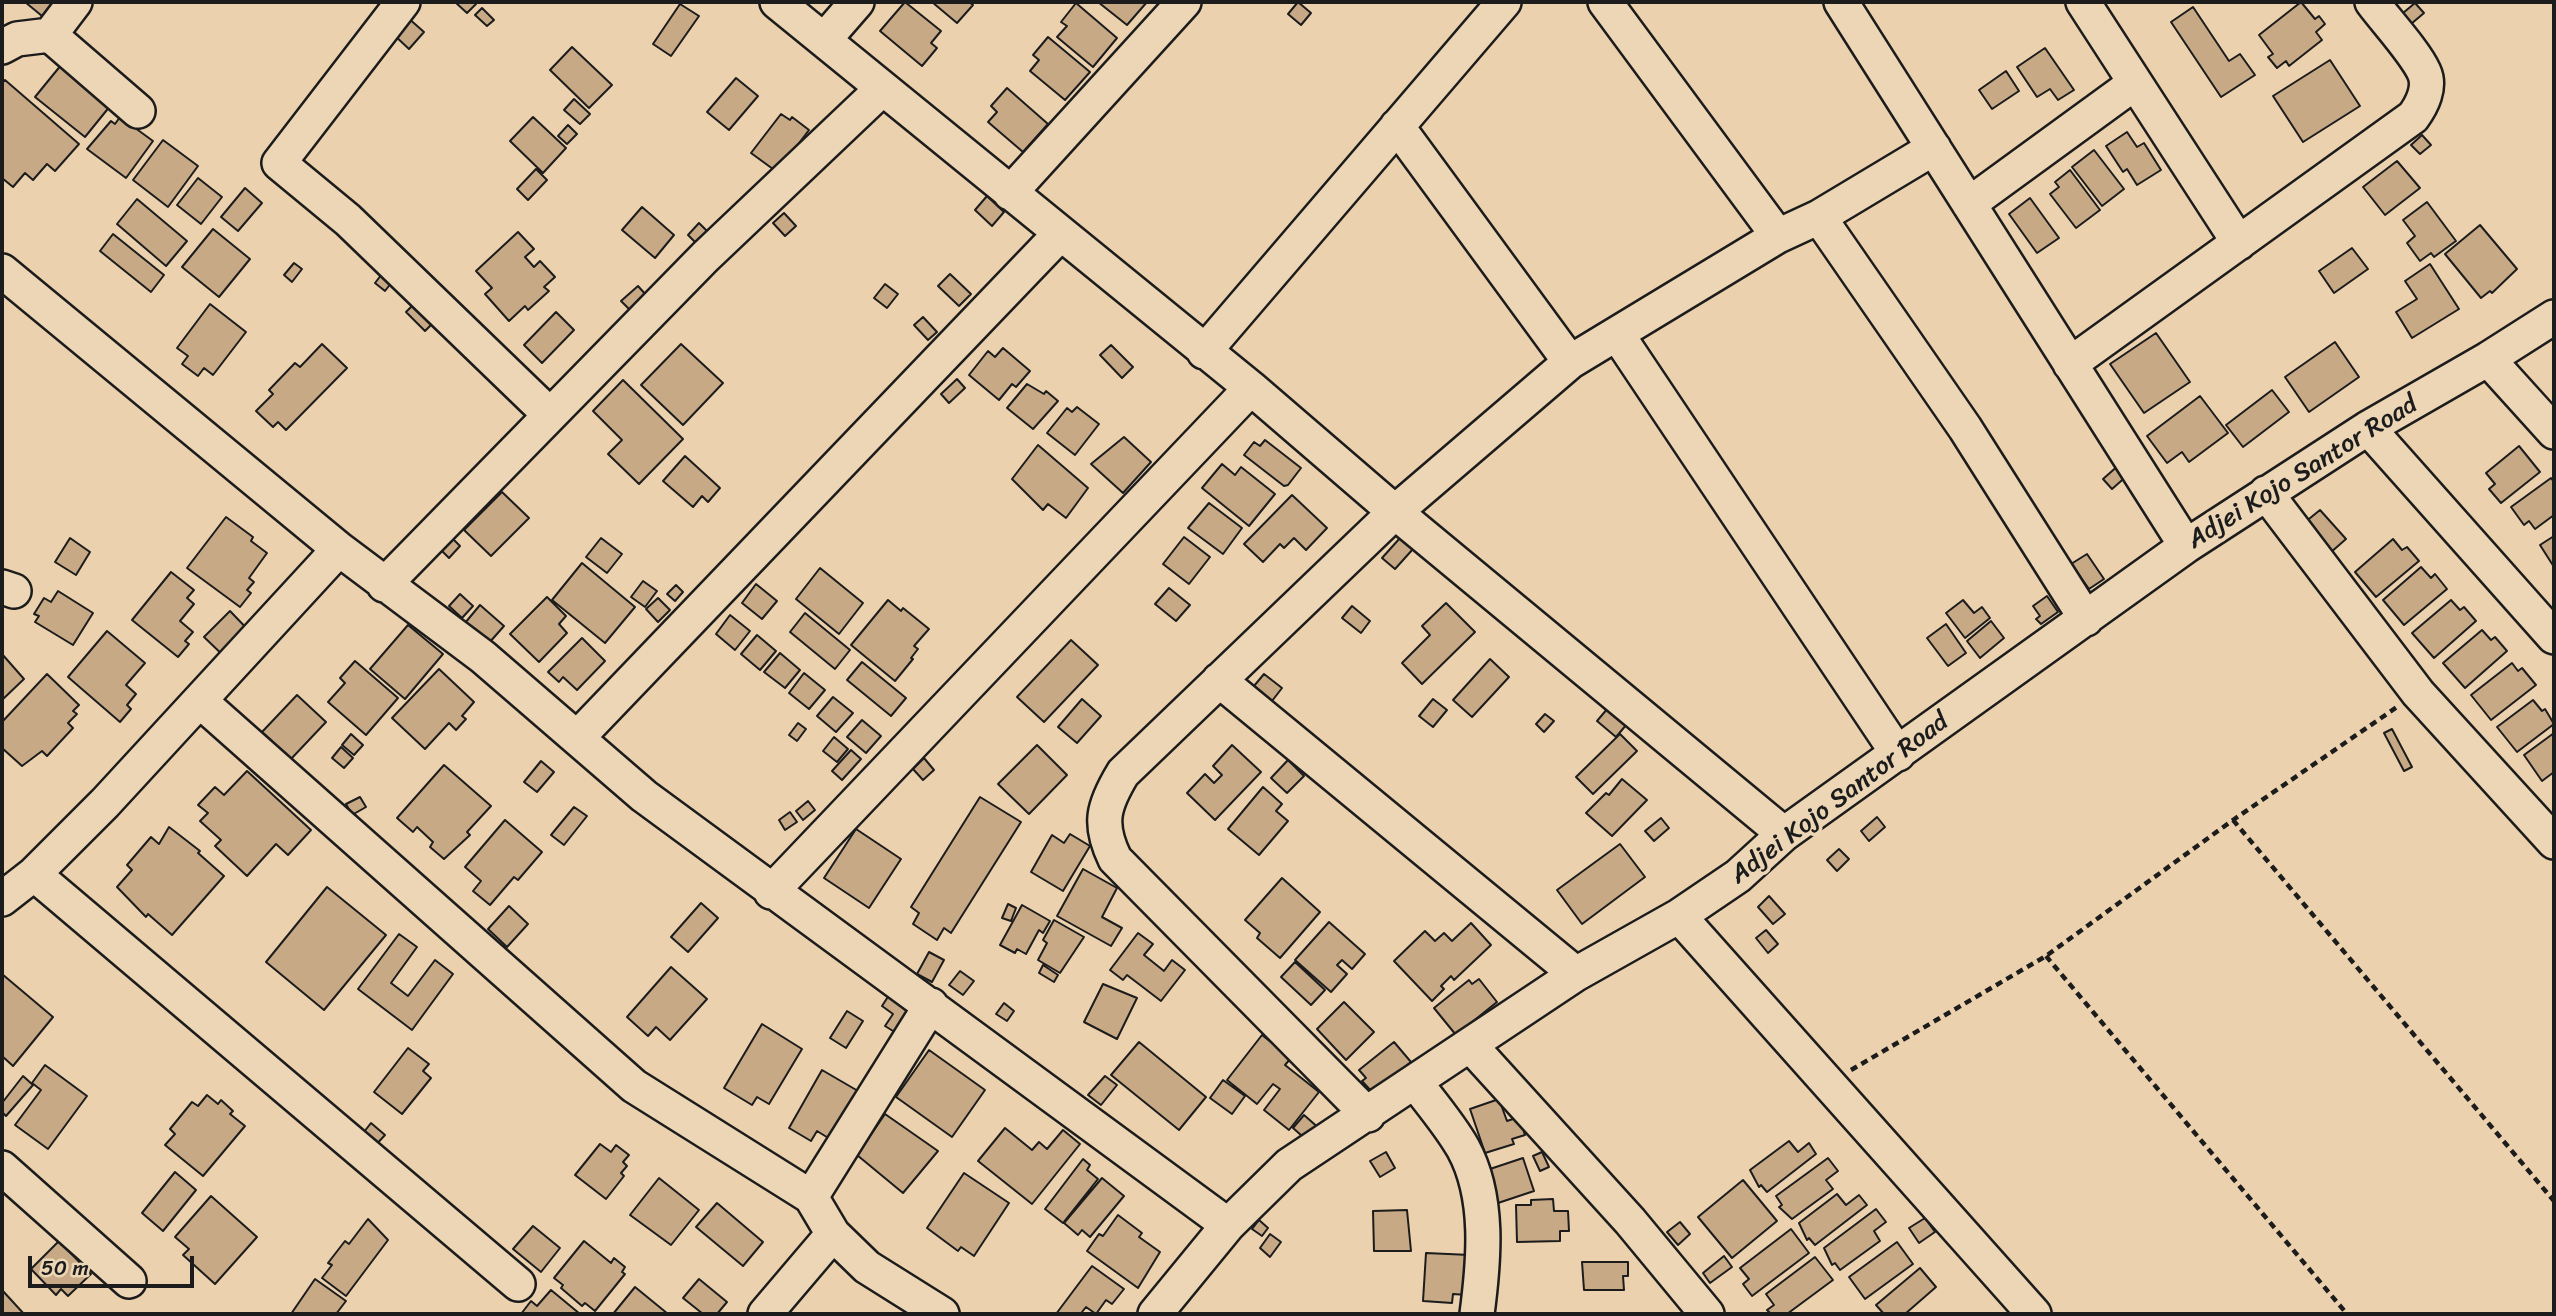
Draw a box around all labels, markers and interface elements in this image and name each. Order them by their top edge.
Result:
street label: Adjei Kojo Santor Road [2182,390,2424,556]
street label: Adjei Kojo Santor Road [1725,707,1955,891]
scale bar [32,1242,198,1286]
text: 50 m [41,1249,89,1287]

